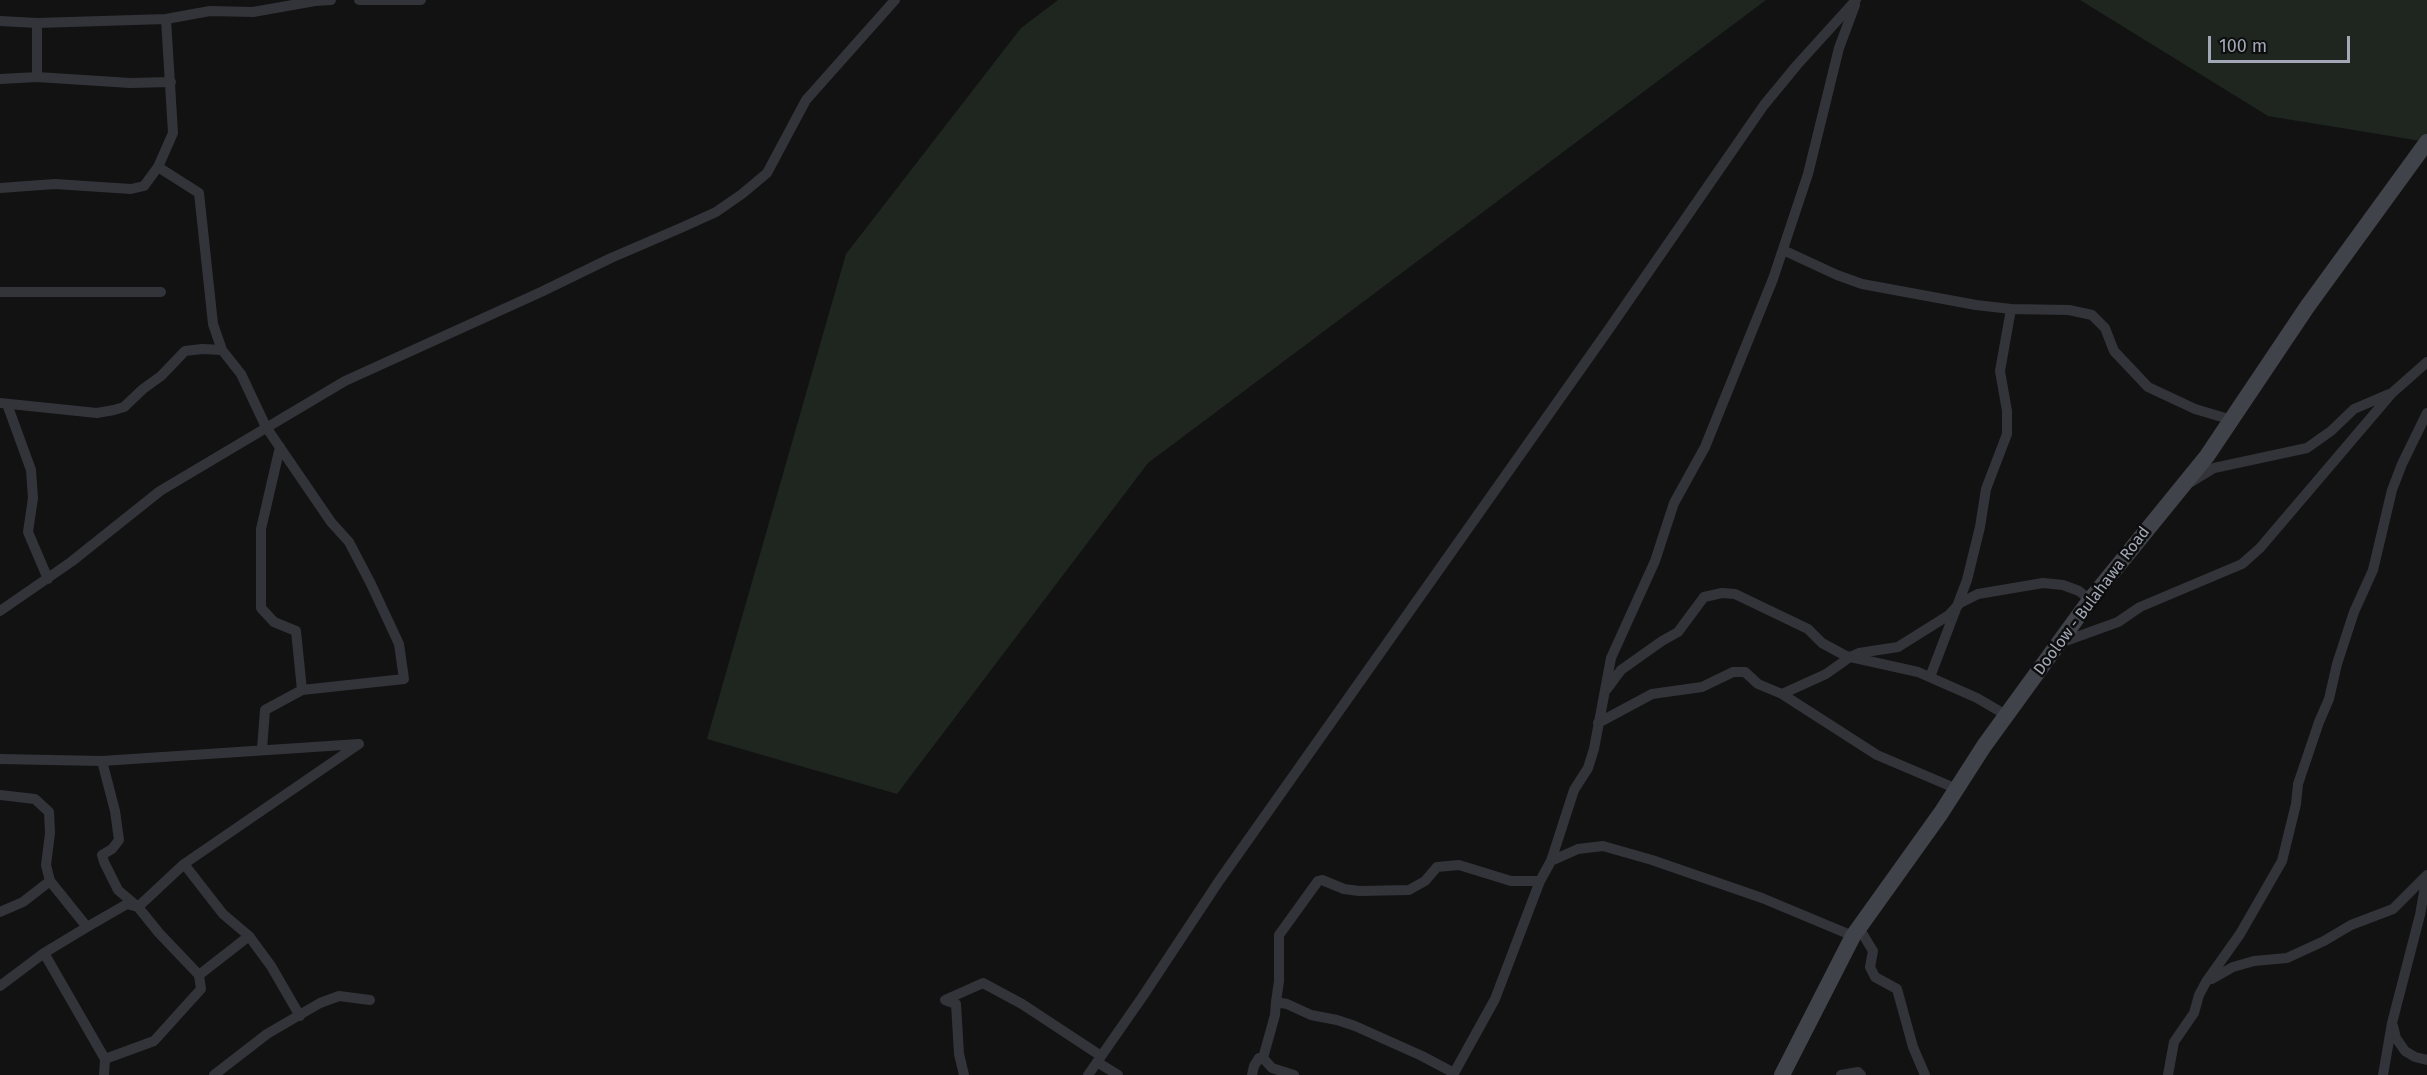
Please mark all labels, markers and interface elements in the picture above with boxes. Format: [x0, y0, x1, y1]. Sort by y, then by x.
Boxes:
scale bar [2211, 24, 2354, 62]
text: 100 m [2219, 35, 2267, 57]
street label: Doolow - Bulahawa Road [2030, 523, 2154, 679]

